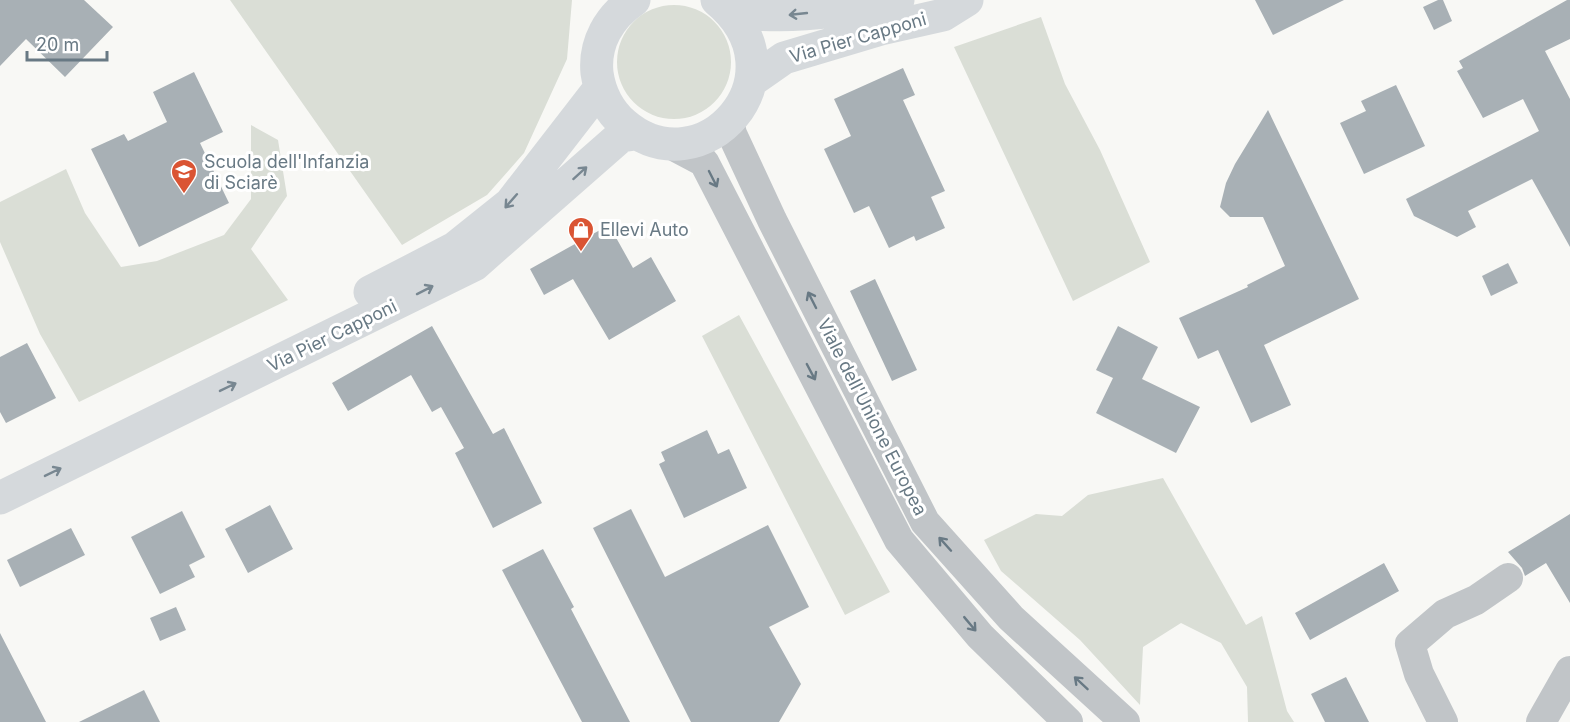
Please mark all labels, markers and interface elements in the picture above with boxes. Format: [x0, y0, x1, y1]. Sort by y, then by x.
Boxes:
street label: Via Pier Capponi [787, 8, 929, 67]
one-way arrow [789, 8, 809, 19]
scale bar [27, 24, 106, 62]
text: 20 m [36, 34, 79, 55]
place label: Scuola dell'Infanzia di Sciarè [204, 151, 369, 193]
school or university icon: Scuola dell'Infanzia di Sciarè [169, 157, 199, 195]
one-way arrow [572, 166, 587, 180]
one-way arrow [708, 170, 720, 188]
one-way arrow [504, 193, 518, 208]
shop icon: Ellevi Auto [566, 215, 596, 253]
place label: Ellevi Auto [600, 219, 689, 240]
one-way arrow [416, 284, 433, 296]
one-way arrow [806, 291, 817, 309]
street label: Via Pier Capponi [264, 295, 400, 376]
street label: Viale dell'Unione Europea [814, 315, 931, 519]
one-way arrow [806, 362, 818, 380]
one-way arrow [219, 380, 237, 392]
one-way arrow [43, 466, 61, 478]
one-way arrow [938, 537, 952, 552]
one-way arrow [963, 616, 977, 631]
one-way arrow [1074, 676, 1089, 690]

